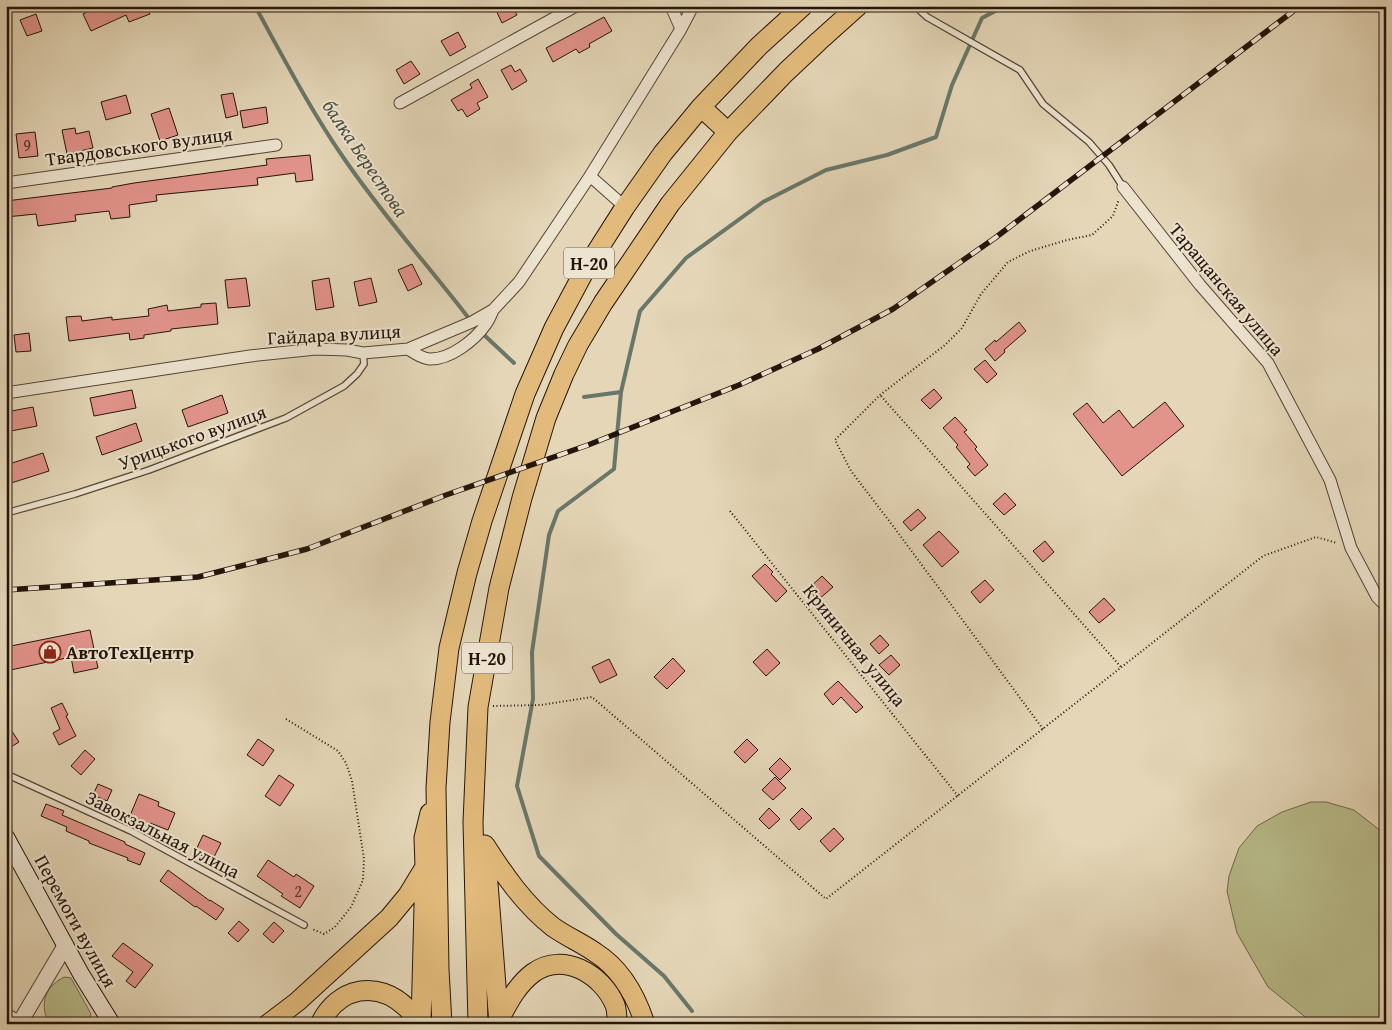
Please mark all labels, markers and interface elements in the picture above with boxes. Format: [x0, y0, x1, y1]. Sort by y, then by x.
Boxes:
water label: балка Берестова [316, 93, 417, 223]
street label: Твардовського вулиця [44, 119, 235, 173]
house number: 9 [23, 133, 31, 157]
street label: Таращанская улица [1163, 216, 1291, 362]
road number: Н-20 [564, 248, 614, 278]
street label: Гайдара вулиця [267, 317, 402, 351]
street label: Урицького вулиця [114, 397, 270, 477]
street label: Криничная улица [797, 578, 913, 712]
place label: АвтоТехЦентр [66, 638, 194, 666]
shop icon: АвтоТехЦентр [38, 640, 62, 664]
road number: Н-20 [462, 642, 512, 674]
street label: Завокзальная улица [81, 783, 245, 885]
street label: Перемоги вулиця [28, 849, 124, 993]
house number: 2 [294, 879, 302, 903]

